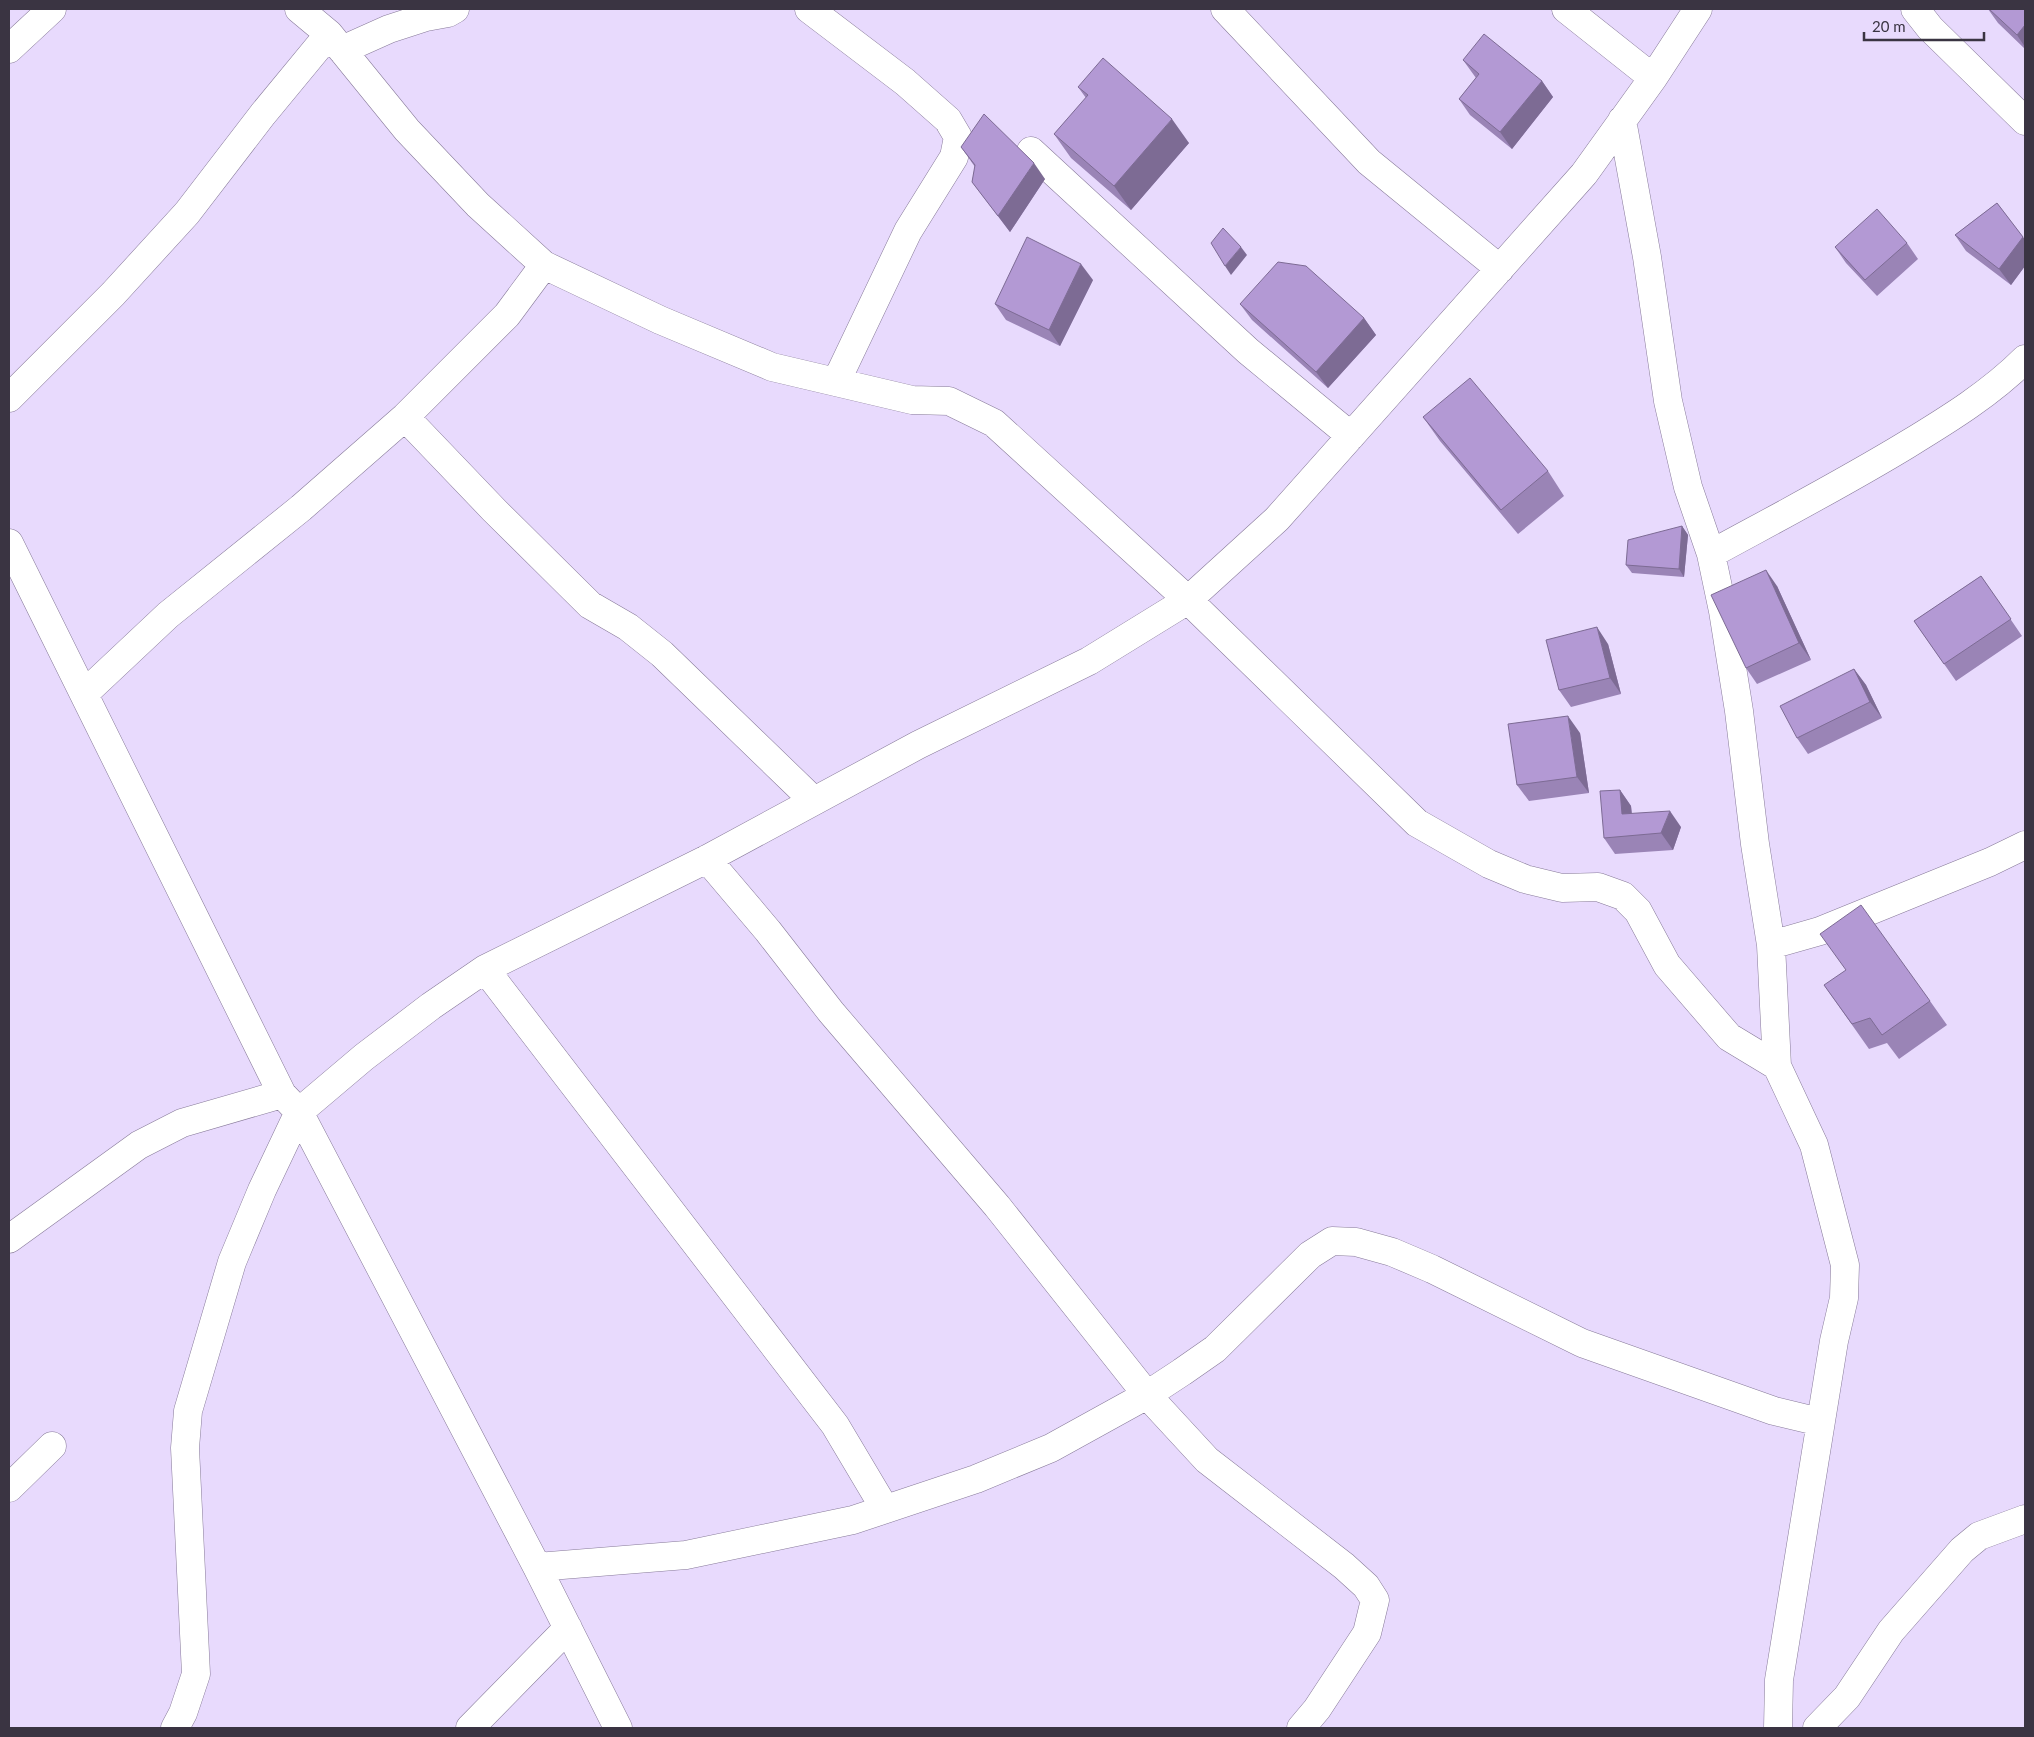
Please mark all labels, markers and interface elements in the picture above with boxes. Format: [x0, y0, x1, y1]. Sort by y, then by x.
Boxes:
scale bar [1864, 10, 1984, 42]
text: 20 m [1872, 17, 1906, 35]

